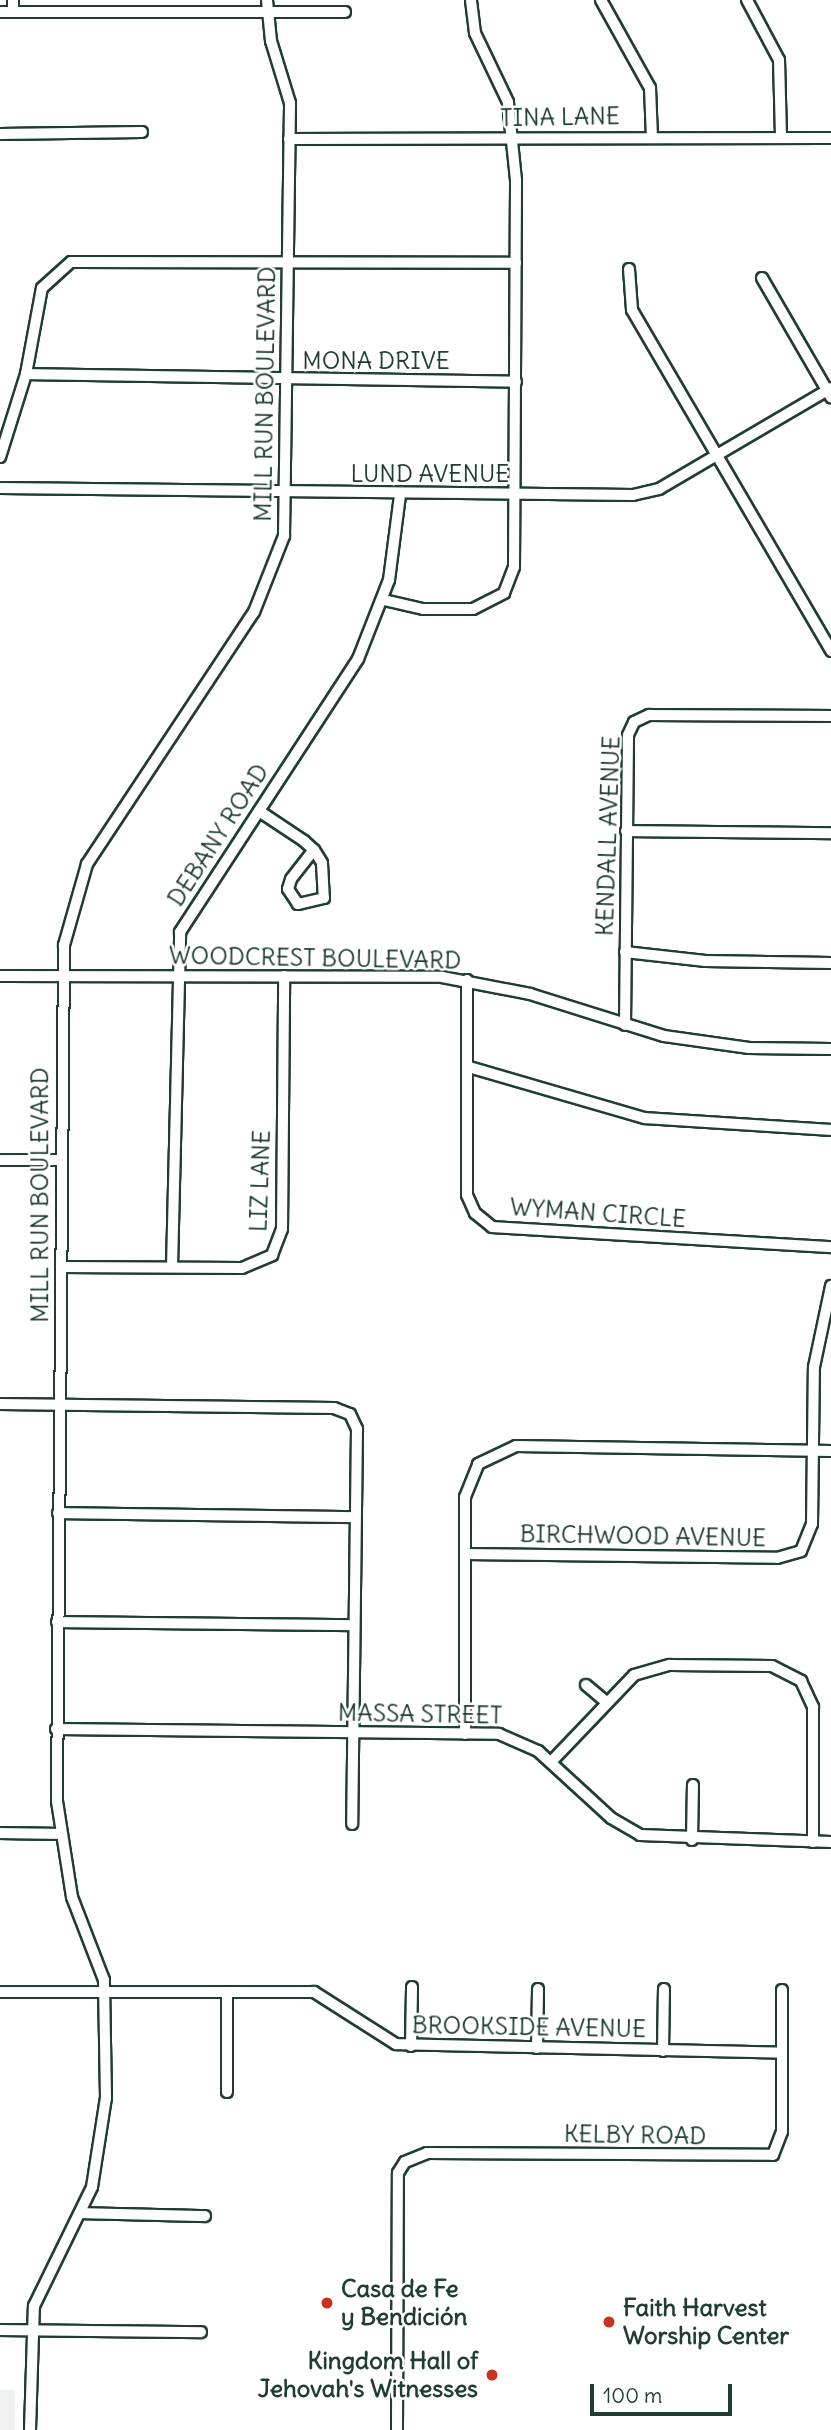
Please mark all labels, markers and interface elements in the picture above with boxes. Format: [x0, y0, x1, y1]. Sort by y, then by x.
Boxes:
street label: TINA LANE [500, 102, 620, 132]
street label: MILL RUN BOULEVARD [248, 266, 282, 522]
street label: MONA DRIVE [302, 347, 450, 375]
street label: LUND AVENUE [351, 460, 509, 488]
street label: KENDALL AVENUE [590, 735, 626, 937]
street label: DEBANY ROAD [161, 758, 275, 912]
street label: WOODCREST BOULEVARD [169, 941, 461, 975]
street label: MILL RUN BOULEVARD [26, 1067, 54, 1323]
street label: LIZ LANE [244, 1130, 276, 1232]
street label: WYMAN CIRCLE [509, 1192, 687, 1234]
street label: BIRCHWOOD AVENUE [520, 1519, 766, 1553]
street label: MASSA STREET [338, 1698, 502, 1730]
street label: BROOKSIDE AVENUE [412, 2011, 646, 2043]
street label: KELBY ROAD [564, 2119, 706, 2151]
place label: Casa de Fe y Bendición [341, 2275, 467, 2331]
place label: Faith Harvest Worship Center [623, 2294, 789, 2350]
marker: Casa de Fe y Bendición [319, 2295, 335, 2311]
marker: Faith Harvest Worship Center [601, 2314, 617, 2330]
place label: Kingdom Hall of Jehovah's Witnesses [258, 2347, 478, 2403]
marker: Kingdom Hall of Jehovah's Witnesses [484, 2367, 500, 2383]
scale bar [593, 2370, 735, 2414]
text: 100 m [603, 2382, 662, 2409]

